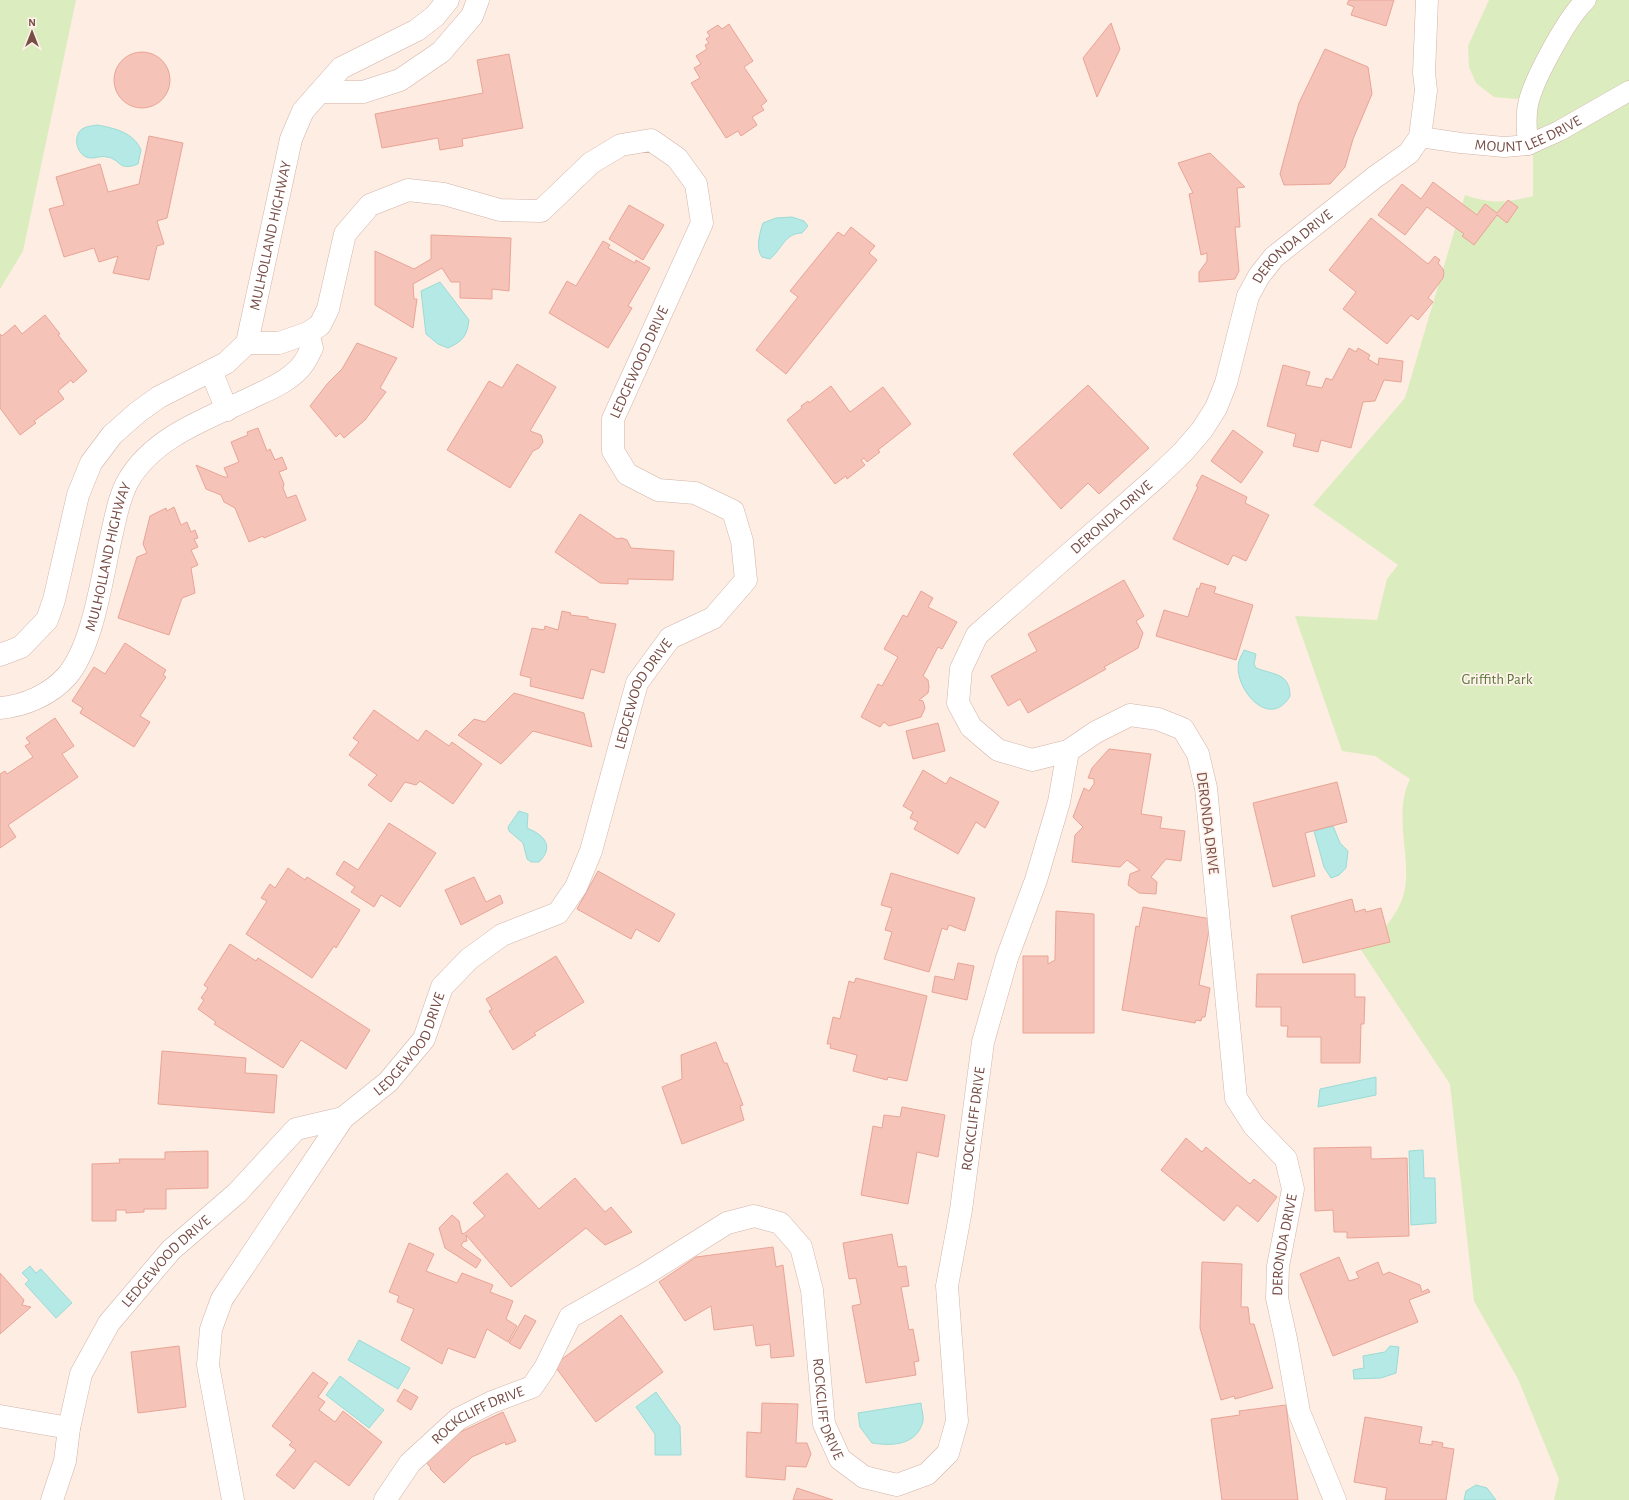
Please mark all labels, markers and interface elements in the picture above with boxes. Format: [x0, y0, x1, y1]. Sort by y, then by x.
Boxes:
north arrow [12, 12, 52, 52]
text: N [28, 17, 36, 28]
street label: MOUNT LEE DRIVE [1474, 113, 1584, 155]
street label: MULHOLLAND HIGHWAY [247, 159, 294, 312]
street label: DERONDA DRIVE [1249, 207, 1335, 286]
street label: LEDGEWOOD DRIVE [607, 304, 671, 421]
street label: DERONDA DRIVE [1068, 478, 1155, 557]
street label: MULHOLLAND HIGHWAY [83, 480, 134, 633]
street label: LEDGEWOOD DRIVE [612, 636, 675, 751]
park label: Griffith Park [1462, 672, 1533, 687]
street label: DERONDA DRIVE [1194, 771, 1221, 875]
street label: LEDGEWOOD DRIVE [371, 991, 448, 1099]
street label: ROCKCLIFF DRIVE [959, 1066, 988, 1172]
street label: DERONDA DRIVE [1270, 1193, 1300, 1296]
street label: LEDGEWOOD DRIVE [119, 1213, 213, 1310]
street label: ROCKCLIFF DRIVE [810, 1357, 846, 1462]
street label: ROCKCLIFF DRIVE [429, 1384, 526, 1447]

